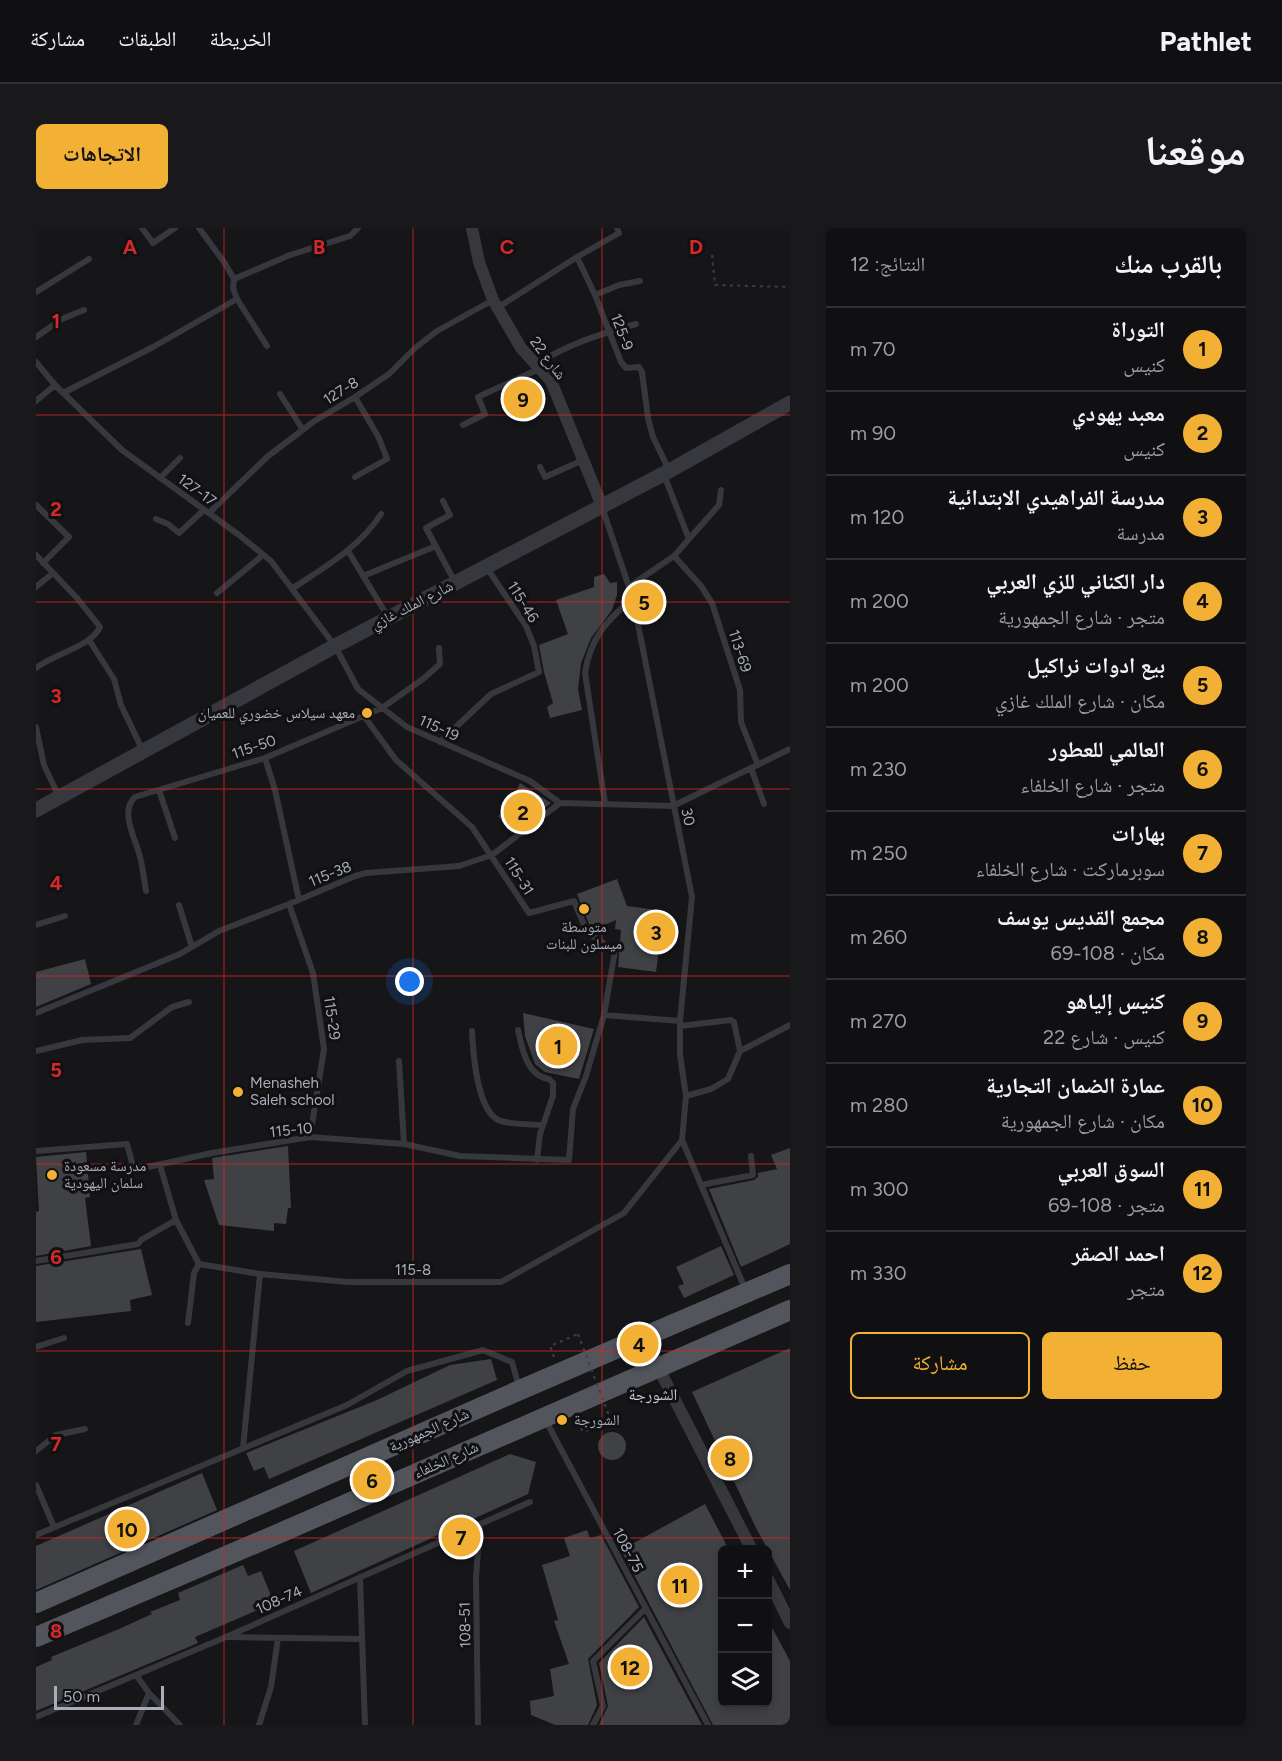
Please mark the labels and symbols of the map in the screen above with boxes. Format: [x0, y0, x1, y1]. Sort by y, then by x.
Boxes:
text: A [123, 235, 138, 259]
text: B [313, 235, 325, 259]
text: C [500, 235, 514, 259]
text: D [689, 235, 703, 259]
text: 1 [52, 309, 60, 333]
street label: 125-9 [607, 311, 637, 353]
street label: شارع 22 [525, 333, 570, 384]
street label: 127-8 [320, 373, 362, 409]
pin: 9 [504, 376, 542, 422]
street label: 127-17 [174, 470, 220, 510]
text: 2 [50, 497, 62, 521]
street label: شارع الملك غازي [368, 576, 458, 636]
street label: 115-46 [503, 578, 543, 626]
pin: 5 [624, 580, 664, 625]
street label: 113-69 [725, 627, 755, 675]
text: 3 [50, 684, 62, 708]
place label: معهد سيلاس خضوري للعميان [198, 704, 355, 725]
marker: معهد سيلاس خضوري للعميان [360, 706, 374, 720]
street label: 115-19 [416, 711, 462, 745]
street label: 115-50 [230, 731, 278, 763]
pin: 2 [504, 790, 542, 834]
street label: 30 [677, 806, 699, 828]
street label: 115-31 [500, 854, 538, 898]
street label: 115-38 [306, 857, 354, 891]
text: 4 [50, 871, 63, 895]
marker: متوسطة ميسلون للبنات [577, 902, 591, 916]
pin: 3 [636, 910, 676, 954]
place label: متوسطة ميسلون للبنات [546, 918, 622, 954]
your location [395, 967, 424, 996]
street label: 115-29 [320, 995, 344, 1041]
pin: 1 [538, 1024, 578, 1068]
text: 5 [50, 1058, 62, 1082]
place label: Menasheh Saleh school [250, 1074, 335, 1109]
marker: Menasheh Saleh school [231, 1085, 245, 1099]
street label: 115-10 [269, 1119, 313, 1141]
place label: مدرسة مسعودة سلمان اليهودية [64, 1157, 147, 1193]
marker: مدرسة مسعودة سلمان اليهودية [45, 1168, 59, 1182]
text: 6 [50, 1245, 62, 1269]
street label: 115-8 [395, 1261, 431, 1279]
pin: 4 [620, 1322, 658, 1366]
district label: الشورجة [629, 1385, 677, 1404]
street label: شارع الجمهورية [386, 1404, 472, 1457]
place label: الشورجة [574, 1411, 620, 1429]
marker: الشورجة [555, 1413, 569, 1427]
text: 7 [50, 1432, 62, 1456]
pin: 8 [710, 1436, 750, 1480]
street label: شارع الخلفاء [411, 1438, 482, 1483]
pin: 6 [352, 1458, 392, 1502]
pin: 10 [108, 1506, 146, 1552]
pin: 7 [442, 1514, 480, 1560]
street label: 108-75 [609, 1525, 647, 1575]
pin: 11 [660, 1562, 700, 1608]
street label: 108-74 [253, 1582, 305, 1618]
street label: 108-51 [456, 1602, 474, 1648]
text: 8 [50, 1619, 62, 1643]
pin: 12 [610, 1644, 650, 1690]
scale bar [54, 1683, 164, 1710]

